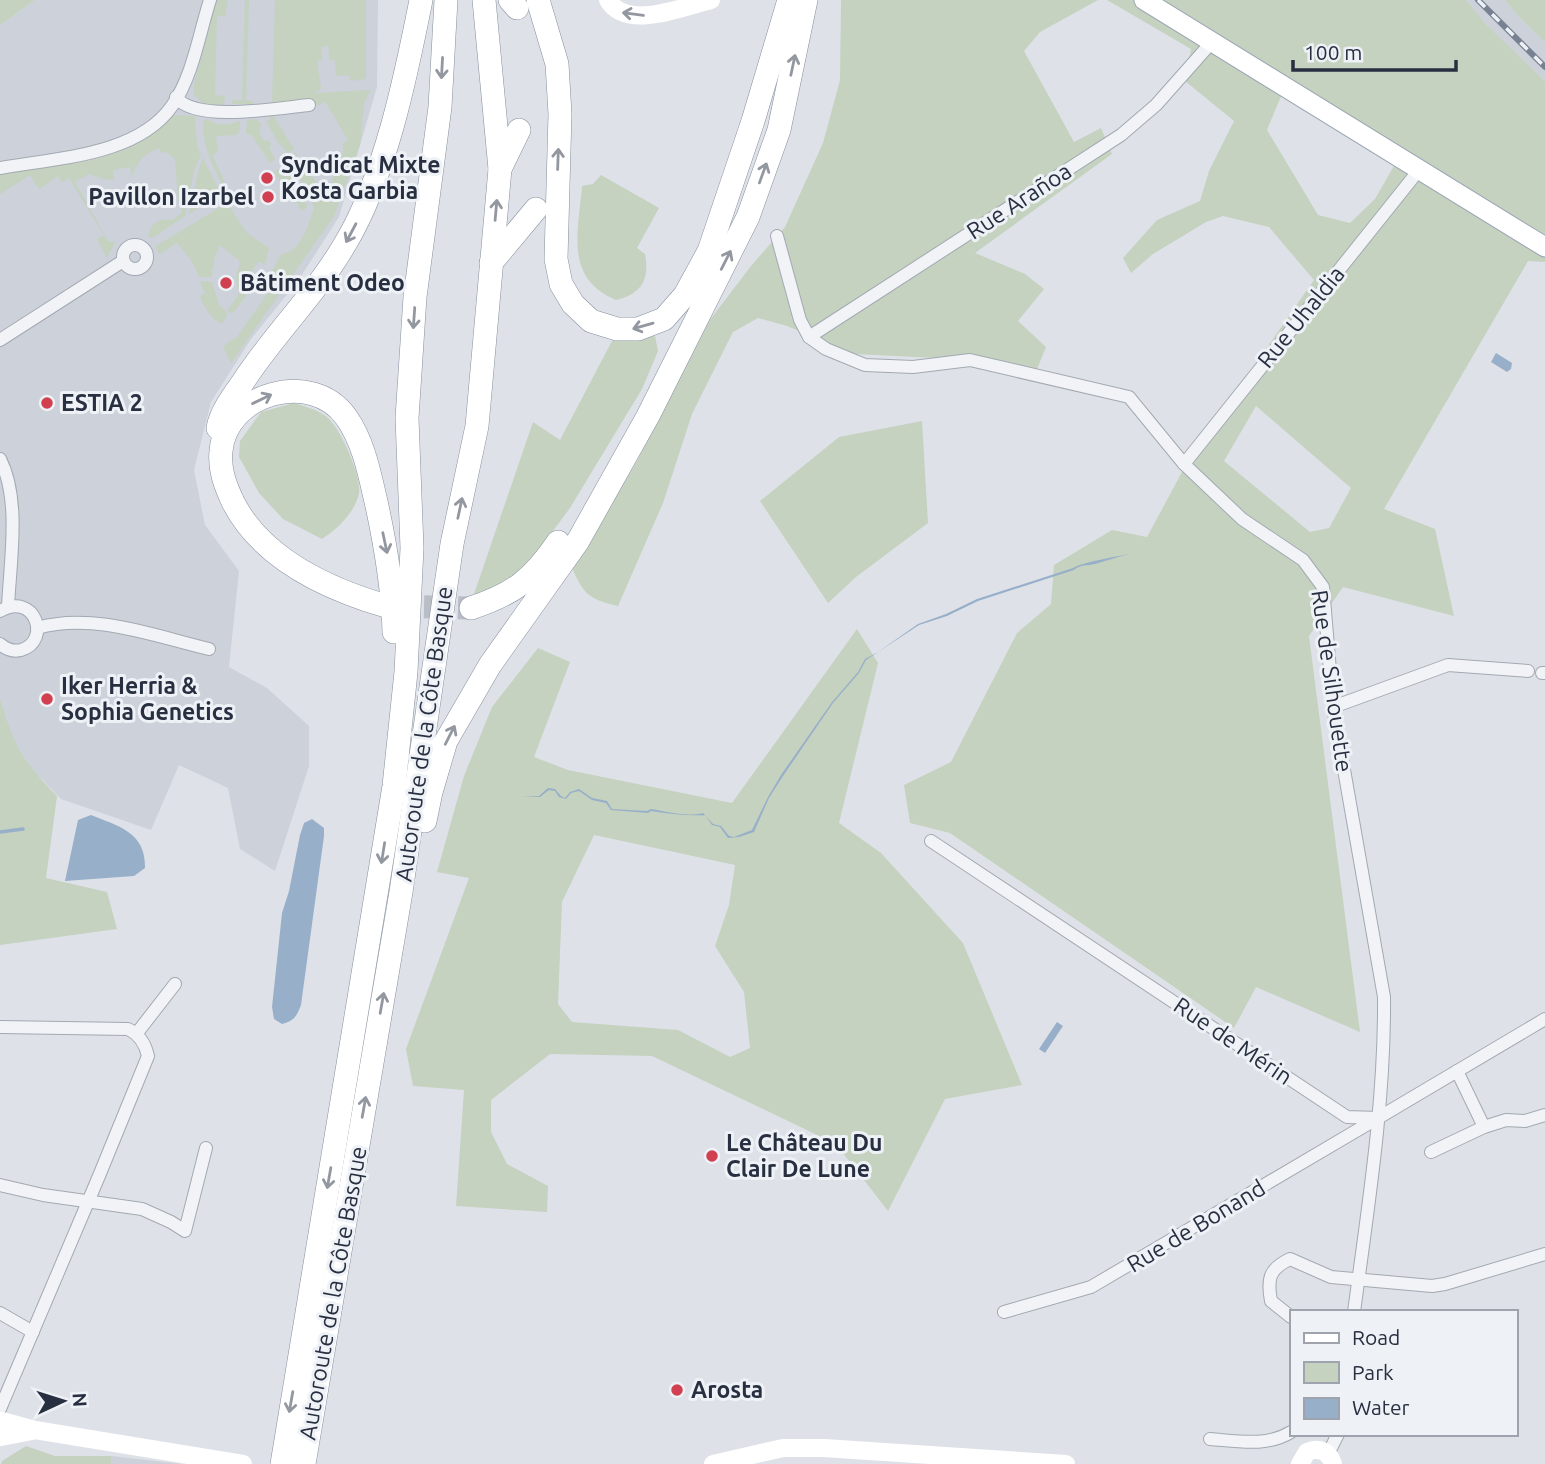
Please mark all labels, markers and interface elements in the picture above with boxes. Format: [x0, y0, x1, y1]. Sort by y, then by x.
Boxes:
one-way arrow [622, 7, 645, 20]
scale bar [1293, 28, 1456, 72]
text: 100 m [1304, 40, 1362, 64]
one-way arrow [787, 54, 801, 77]
one-way arrow [435, 56, 448, 79]
one-way arrow [551, 147, 564, 170]
place label: Syndicat Mixte Kosta Garbia [281, 152, 440, 203]
street label: Rue Arañoa [962, 158, 1076, 244]
one-way arrow [758, 163, 771, 185]
marker: Syndicat Mixte Kosta Garbia [259, 170, 275, 186]
place label: Pavillon Izarbel [88, 184, 254, 209]
marker: Pavillon Izarbel [260, 189, 276, 205]
one-way arrow [490, 199, 503, 221]
one-way arrow [344, 222, 357, 243]
one-way arrow [719, 250, 733, 271]
street label: Rue Uhaldia [1252, 261, 1349, 372]
place label: Bâtiment Odeo [240, 270, 405, 295]
marker: Bâtiment Odeo [218, 275, 234, 291]
one-way arrow [407, 307, 420, 329]
one-way arrow [632, 320, 654, 333]
place label: ESTIA 2 [61, 390, 143, 415]
one-way arrow [251, 392, 272, 405]
marker: ESTIA 2 [39, 395, 55, 411]
one-way arrow [453, 497, 467, 520]
one-way arrow [378, 531, 392, 554]
street label: Autoroute de la Côte Basque [390, 585, 457, 883]
street label: Rue de Silhouette [1307, 588, 1358, 774]
place label: Iker Herria & Sophia Genetics [61, 673, 234, 724]
marker: Iker Herria & Sophia Genetics [39, 691, 55, 707]
one-way arrow [444, 725, 458, 746]
one-way arrow [376, 841, 389, 864]
one-way arrow [376, 992, 389, 1015]
street label: Rue de Mérin [1170, 992, 1297, 1089]
one-way arrow [358, 1096, 371, 1119]
place label: Le Château Du Clair De Lune [726, 1130, 882, 1181]
street label: Autoroute de la Côte Basque [294, 1144, 371, 1442]
marker: Le Château Du Clair De Lune [704, 1148, 720, 1164]
one-way arrow [322, 1166, 335, 1189]
street label: Rue de Bonand [1122, 1175, 1269, 1277]
legend [1290, 1310, 1517, 1436]
text: Road [1352, 1325, 1400, 1349]
text: Park [1352, 1360, 1394, 1384]
north arrow [28, 1366, 98, 1436]
place label: Arosta [691, 1377, 763, 1402]
marker: Arosta [669, 1382, 685, 1398]
one-way arrow [284, 1390, 298, 1413]
text: N [68, 1392, 91, 1408]
text: Water [1352, 1395, 1410, 1419]

